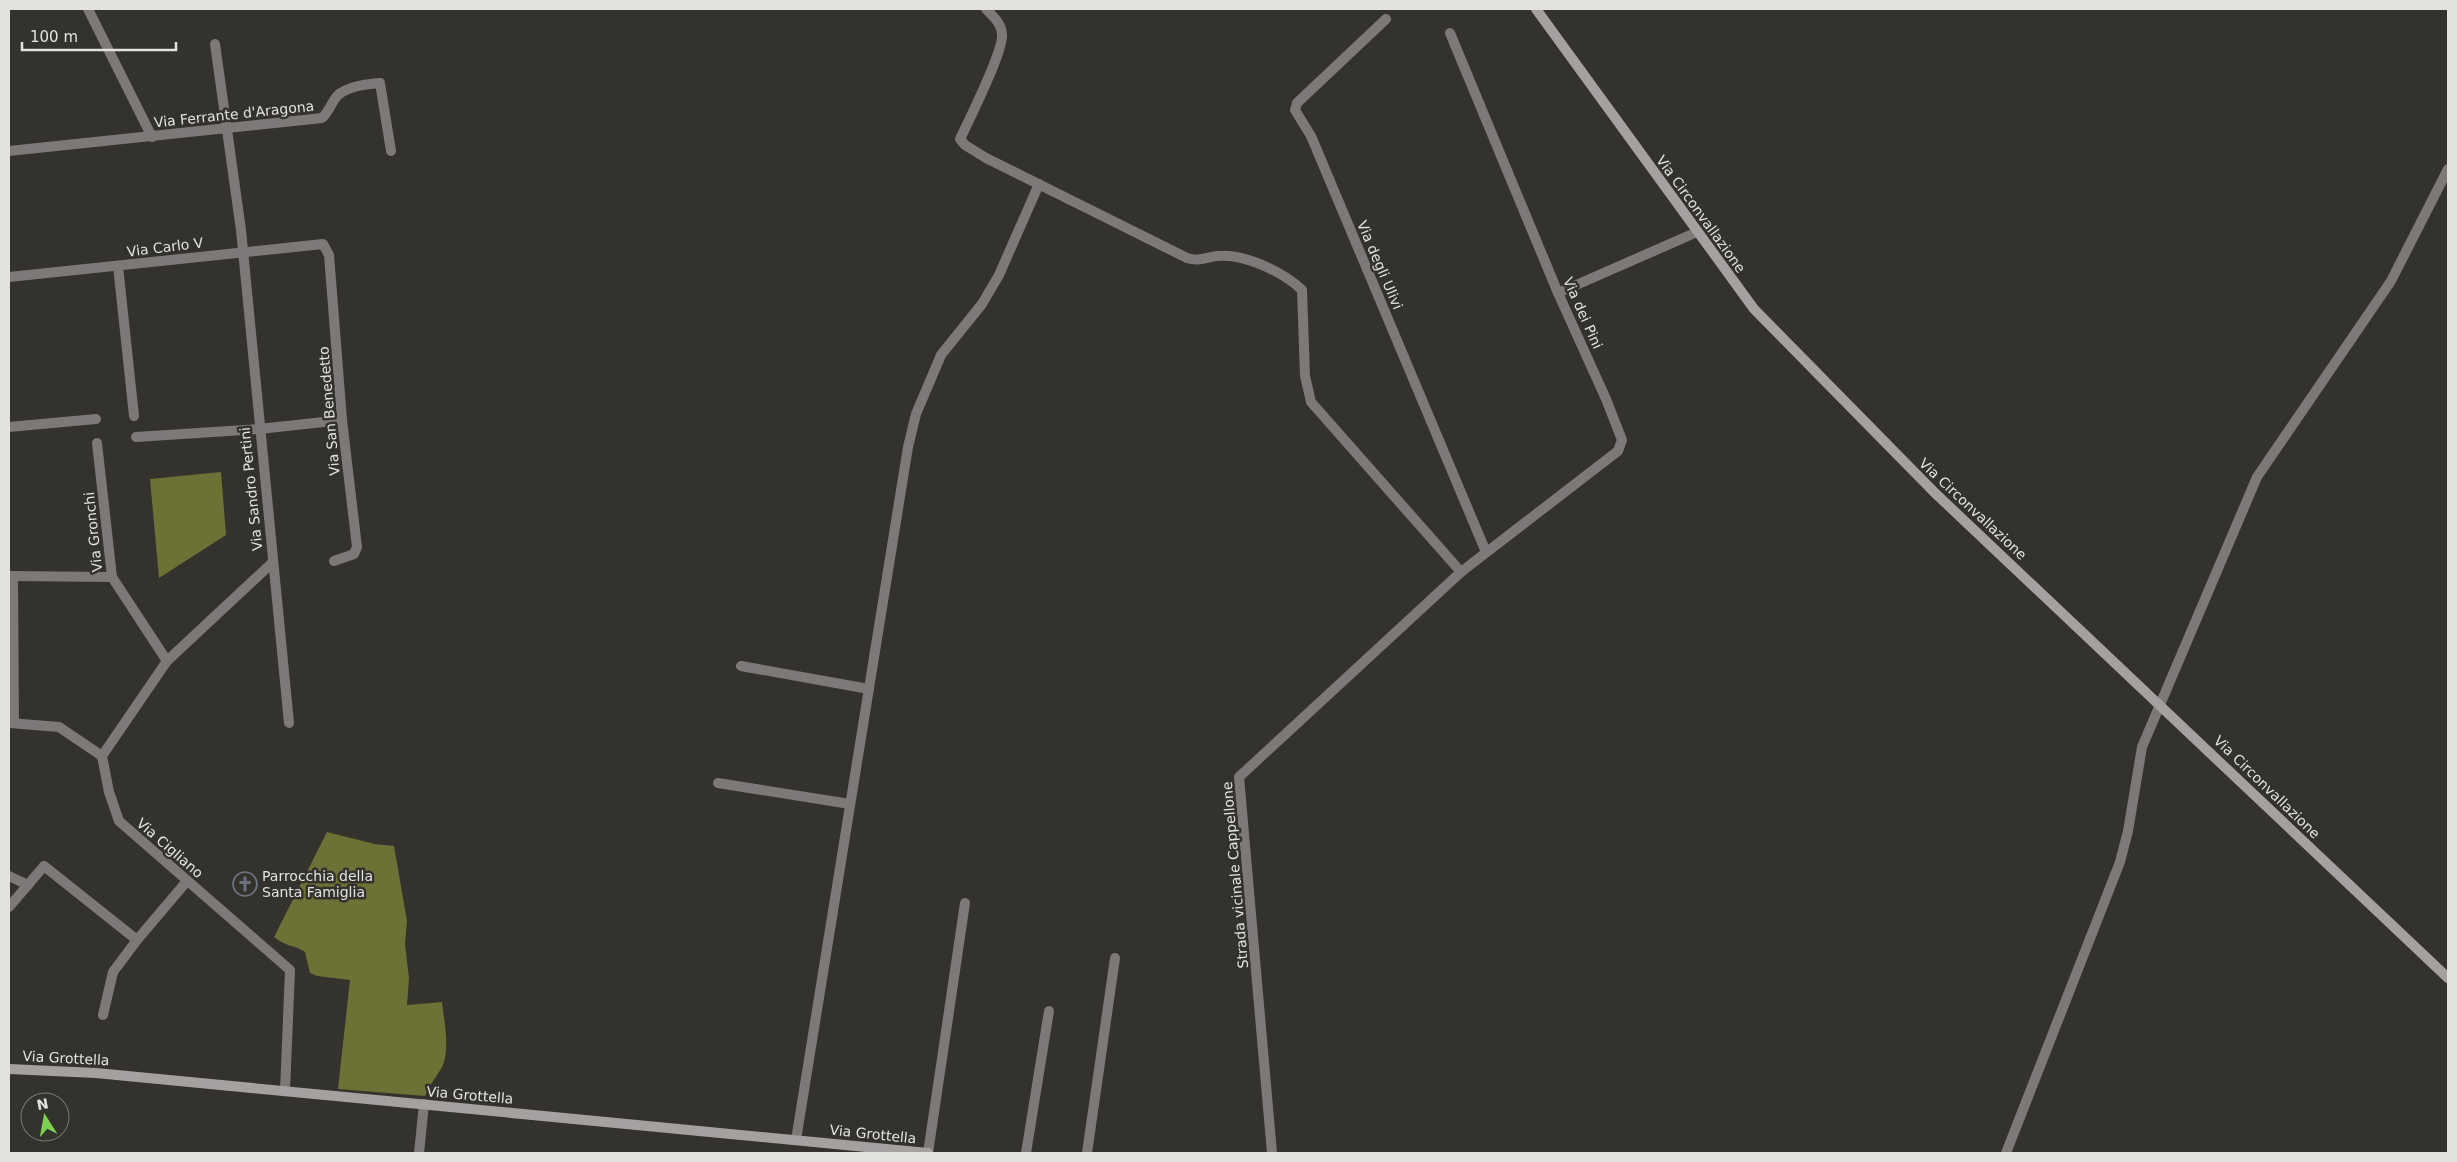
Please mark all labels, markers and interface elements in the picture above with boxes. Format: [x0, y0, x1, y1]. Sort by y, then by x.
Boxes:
scale bar [22, 20, 176, 52]
text: 100 m [30, 28, 78, 46]
street label: Via Ferrante d'Aragona [153, 98, 315, 130]
street label: Via Circonvallazione [1653, 152, 1749, 276]
street label: Via degli Ulivi [1354, 218, 1406, 312]
street label: Via Carlo V [126, 234, 204, 260]
street label: Via dei Pini [1560, 275, 1606, 351]
street label: Via San Benedetto [315, 346, 343, 476]
street label: Via Sandro Pertini [237, 426, 265, 552]
street label: Via Circonvallazione [1916, 455, 2030, 563]
street label: Via Gronchi [81, 491, 105, 573]
street label: Via Circonvallazione [2211, 732, 2323, 842]
street label: Strada vicinale Cappellone [1219, 781, 1251, 969]
street label: Via Cigliano [134, 815, 206, 881]
place label: Parrocchia della Santa Famiglia [262, 868, 373, 900]
church icon: Parrocchia della Santa Famiglia [232, 871, 258, 897]
street label: Via Grottella [22, 1048, 110, 1068]
street label: Via Grottella [426, 1083, 514, 1107]
north arrow [20, 1092, 70, 1142]
text: N [35, 1095, 50, 1113]
street label: Via Grottella [829, 1121, 917, 1147]

